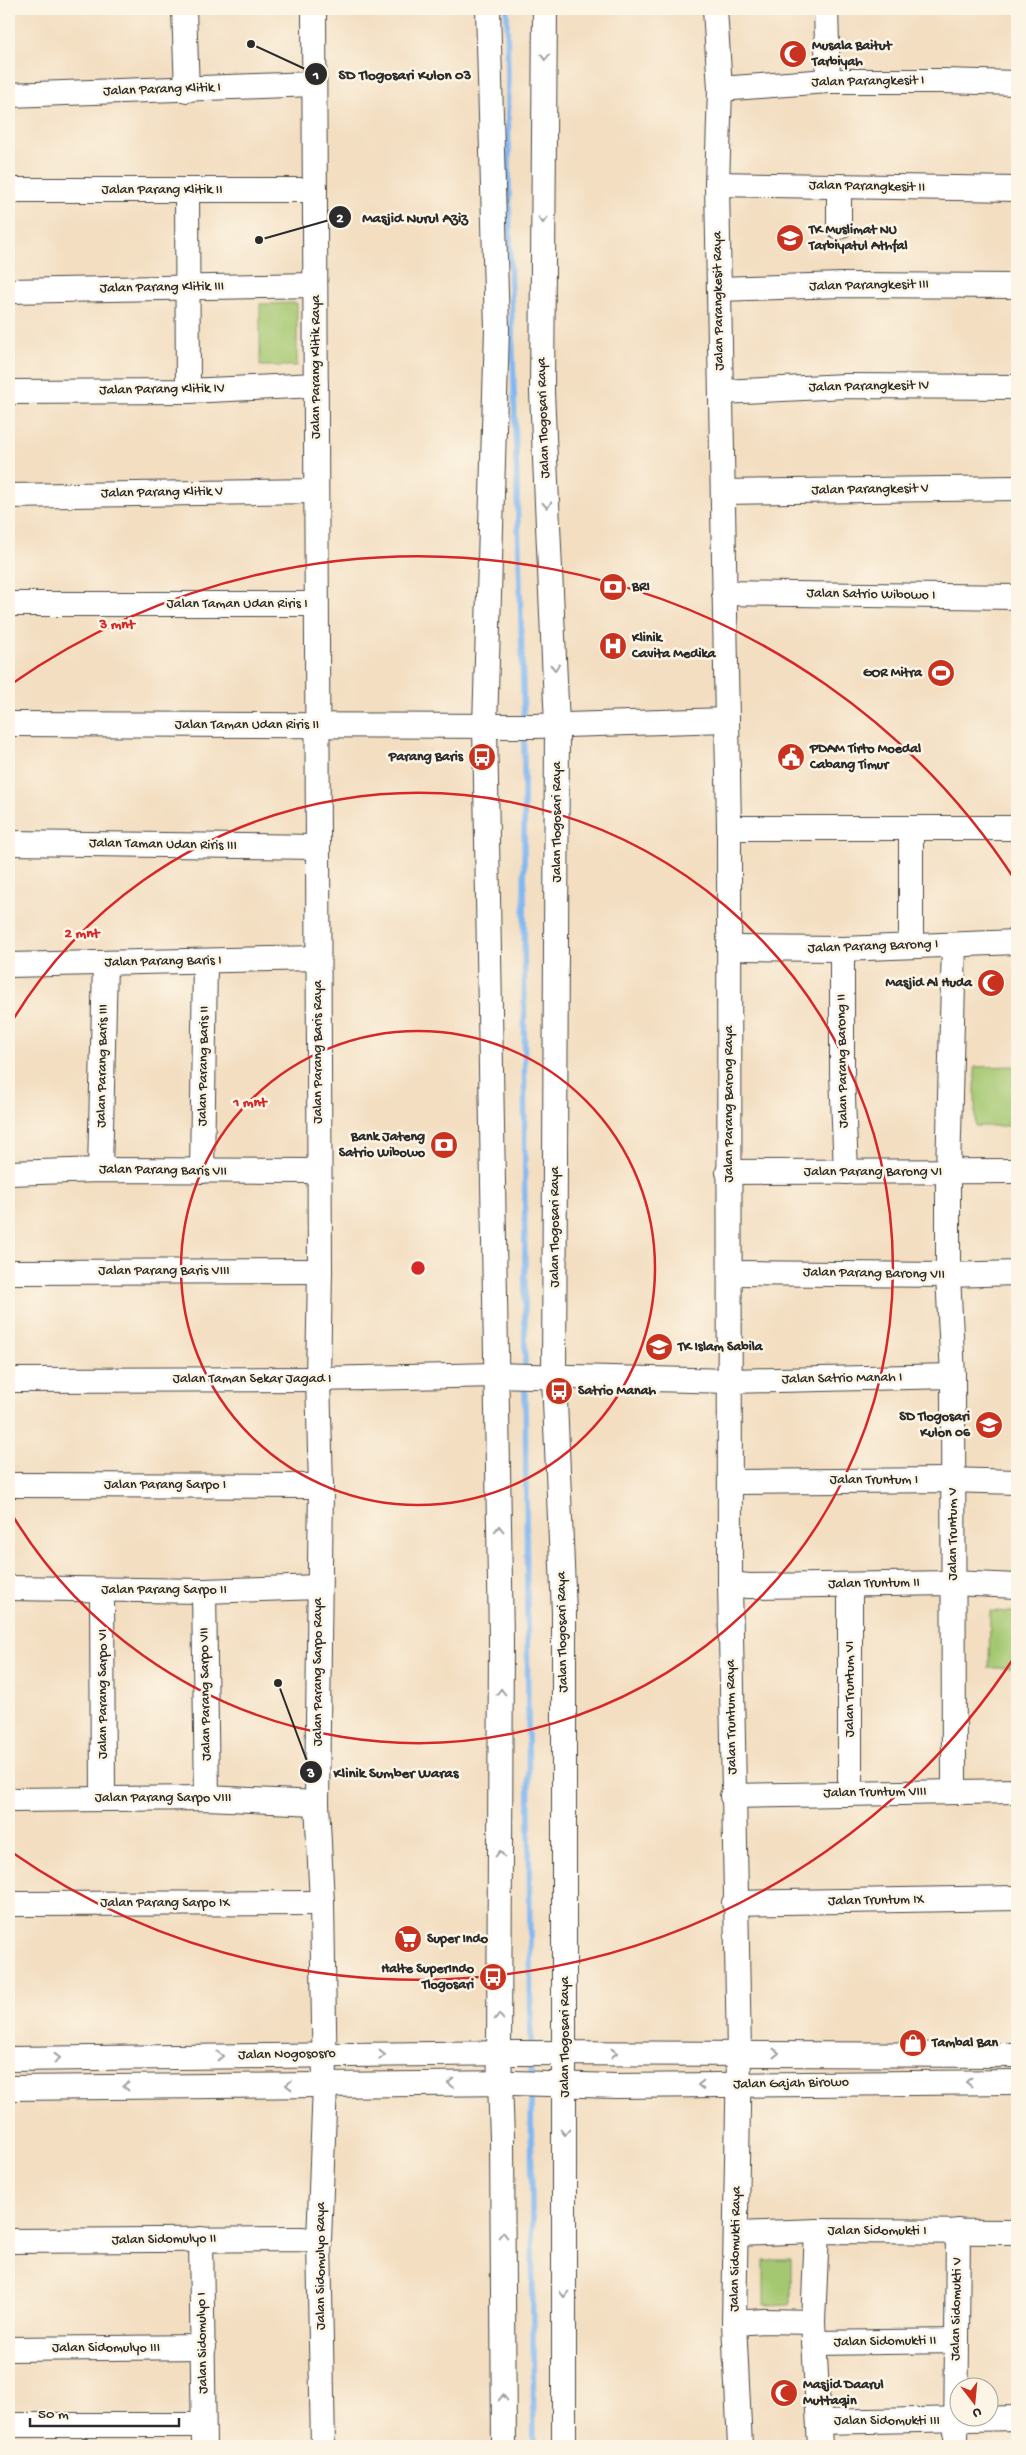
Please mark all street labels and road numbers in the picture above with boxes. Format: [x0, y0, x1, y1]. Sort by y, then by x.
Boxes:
street label: Jalan Parangkesit I [811, 73, 925, 91]
street label: Jalan Parang Klitik I [103, 79, 221, 101]
street label: Jalan Parangkesit II [809, 177, 925, 197]
street label: Jalan Parang Klitik II [101, 182, 223, 199]
street label: Jalan Parangkesit Raya [709, 230, 729, 371]
street label: Jalan Parangkesit III [809, 276, 929, 296]
street label: Jalan Parang Klitik III [100, 278, 224, 298]
street label: Jalan Parang Klitik Raya [308, 294, 325, 439]
street label: Jalan Tlogosari Raya [533, 356, 555, 479]
street label: Jalan Parangkesit IV [809, 377, 930, 397]
street label: Jalan Parang Klitik IV [99, 380, 225, 400]
street label: Jalan Parangkesit V [811, 480, 929, 500]
street label: Jalan Parang Klitik V [101, 483, 223, 503]
street label: Jalan Satrio Wibowo I [806, 585, 936, 605]
street label: Jalan Taman Udan Riris I [166, 596, 308, 613]
street label: Jalan Taman Udan Riris II [175, 717, 319, 734]
street label: Jalan Tlogosari Raya [549, 760, 566, 882]
street label: Jalan Taman Udan Riris III [89, 835, 237, 855]
street label: Jalan Parang Barong I [807, 936, 939, 958]
street label: Jalan Parang Baris I [104, 952, 222, 972]
street label: Jalan Parang Baris Raya [310, 979, 327, 1124]
street label: Jalan Parang Barong II [833, 994, 853, 1128]
street label: Jalan Parang Baris III [93, 1004, 113, 1128]
street label: Jalan Parang Baris II [194, 1006, 214, 1126]
street label: Jalan Parang Barong Raya [721, 1024, 738, 1183]
street label: Jalan Parang Baris VII [99, 1161, 227, 1181]
street label: Jalan Parang Barong VI [804, 1164, 942, 1181]
street label: Jalan Tlogosari Raya [547, 1165, 564, 1287]
street label: Jalan Parang Baris VIII [98, 1263, 230, 1280]
street label: Jalan Parang Barong VII [803, 1264, 945, 1284]
street label: Jalan Satrio Manah I [782, 1369, 902, 1389]
street label: Jalan Taman Sekar Jagad I [173, 1371, 331, 1388]
street label: Jalan Truntum I [830, 1472, 918, 1489]
street label: Jalan Parang Sarpo I [104, 1477, 226, 1494]
street label: Jalan Truntum V [945, 1487, 962, 1580]
street label: Jalan Tlogosari Raya [553, 1570, 573, 1693]
street label: Jalan Truntum II [828, 1575, 920, 1593]
street label: Jalan Parang Sarpo II [101, 1582, 227, 1599]
street label: Jalan Parang Sarpo Raya [310, 1596, 327, 1746]
street label: Jalan Parang Sarpo VII [196, 1627, 216, 1761]
street label: Jalan Parang Sarpo VI [95, 1629, 112, 1759]
street label: Jalan Truntum VI [842, 1641, 859, 1737]
street label: Jalan Truntum Raya [722, 1658, 742, 1775]
street label: Jalan Truntum VIII [823, 1784, 927, 1802]
street label: Jalan Parang Sarpo VIII [95, 1790, 231, 1807]
street label: Jalan Truntum IX [828, 1892, 925, 1910]
street label: Jalan Parang Sarpo IX [100, 1895, 230, 1912]
street label: Jalan Tlogosari Raya [557, 1975, 574, 2097]
street label: Jalan Nogososro [238, 2046, 336, 2064]
street label: Jalan Gajah Birowo [733, 2074, 849, 2094]
street label: Jalan Sidomukti Raya [726, 2185, 746, 2312]
street label: Jalan Sidomulyo Raya [313, 2201, 330, 2330]
street label: Jalan Sidomukti I [827, 2223, 927, 2240]
street label: Jalan Sidomulyo II [111, 2231, 217, 2249]
street label: Jalan Sidomukti V [948, 2257, 966, 2361]
street label: Jalan Sidomulyo I [194, 2292, 212, 2394]
street label: Jalan Sidomukti II [834, 2333, 936, 2351]
street label: Jalan Sidomulyo III [52, 2340, 160, 2357]
street label: Jalan Sidomukti III [834, 2413, 940, 2430]

